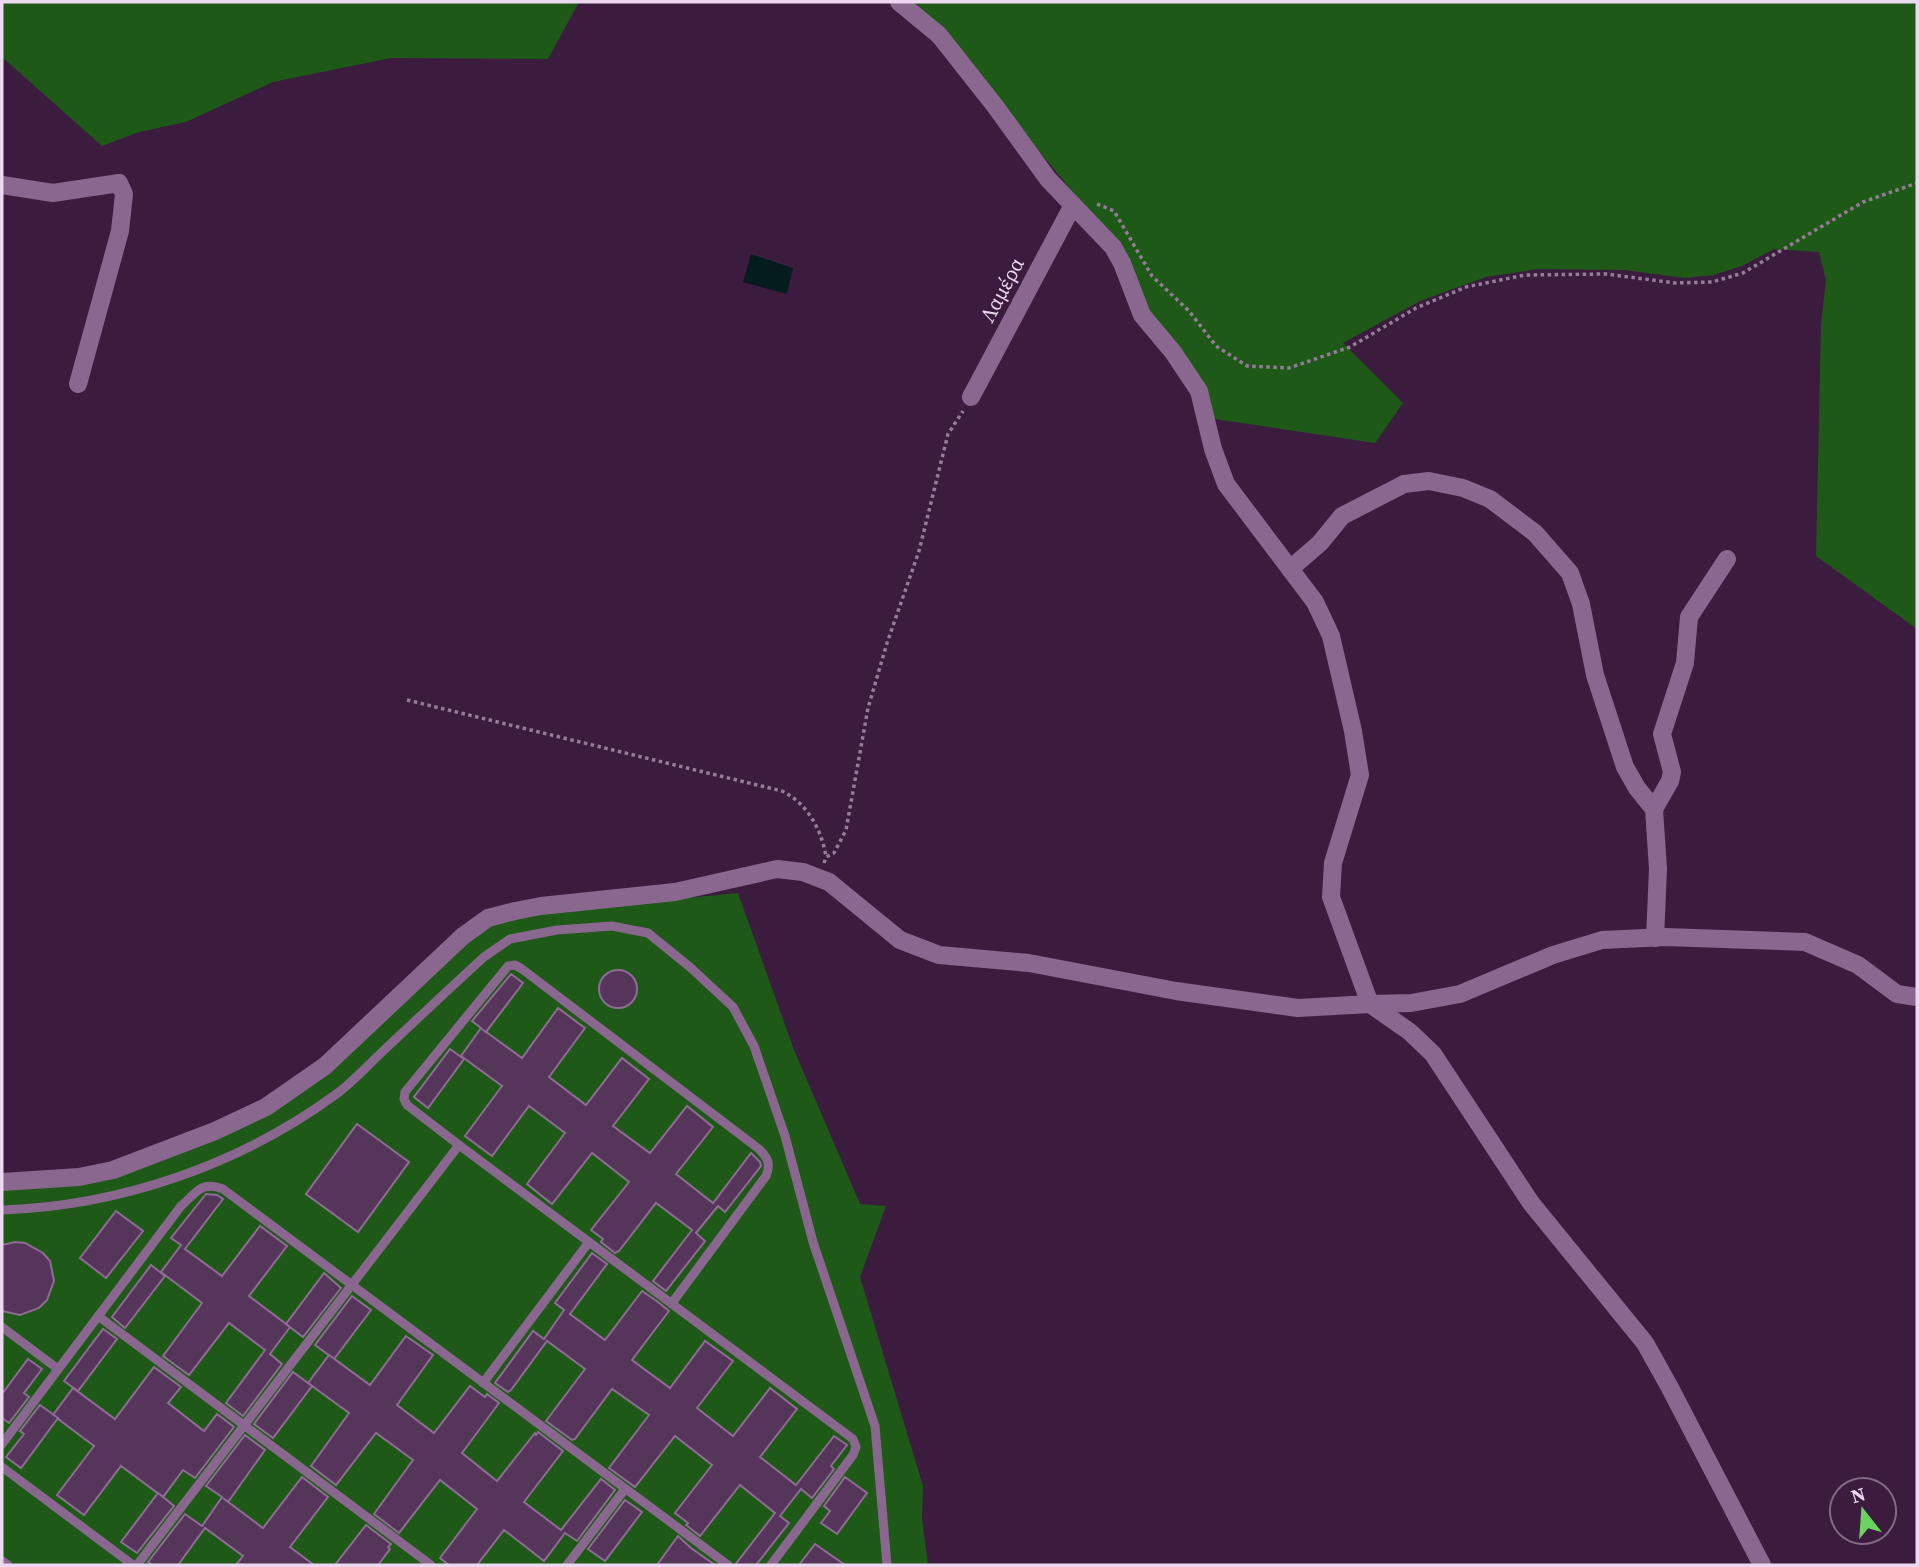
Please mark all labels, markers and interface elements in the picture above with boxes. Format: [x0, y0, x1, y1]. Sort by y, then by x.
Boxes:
street label: Λαμέρα [972, 252, 1031, 327]
north arrow [1828, 1476, 1898, 1546]
text: N [1848, 1480, 1869, 1509]

